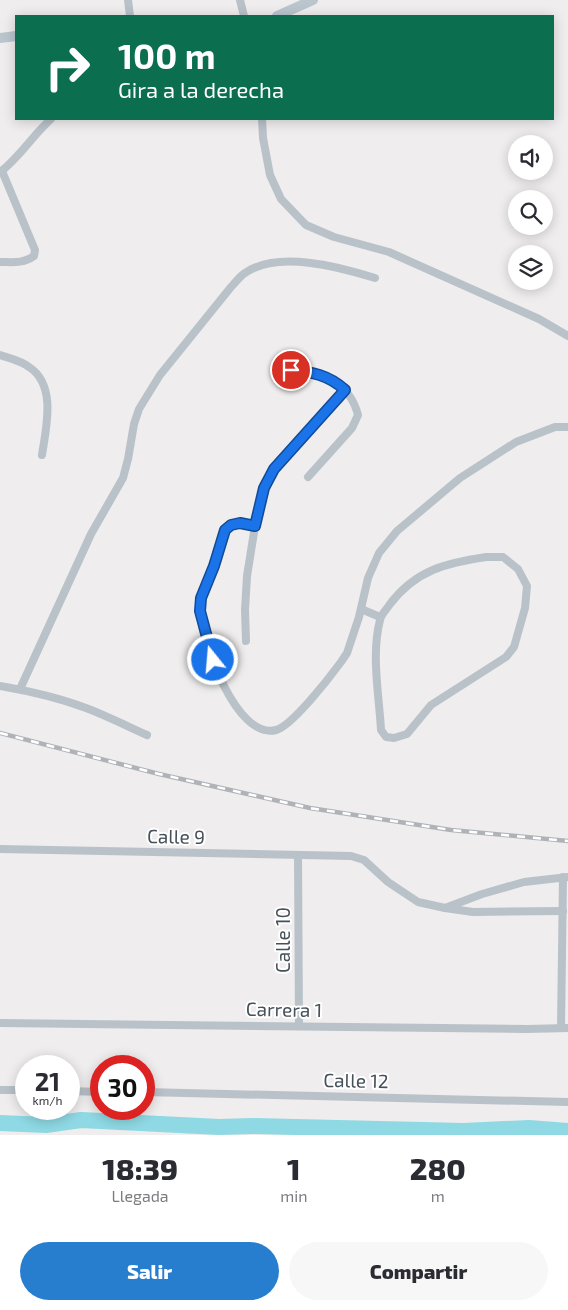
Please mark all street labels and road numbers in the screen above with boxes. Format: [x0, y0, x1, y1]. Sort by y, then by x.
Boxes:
street label: Calle 9 [147, 824, 205, 848]
street label: Calle 10 [271, 907, 294, 973]
street label: Carrera 1 [246, 997, 322, 1021]
street label: Calle 12 [323, 1068, 389, 1092]

